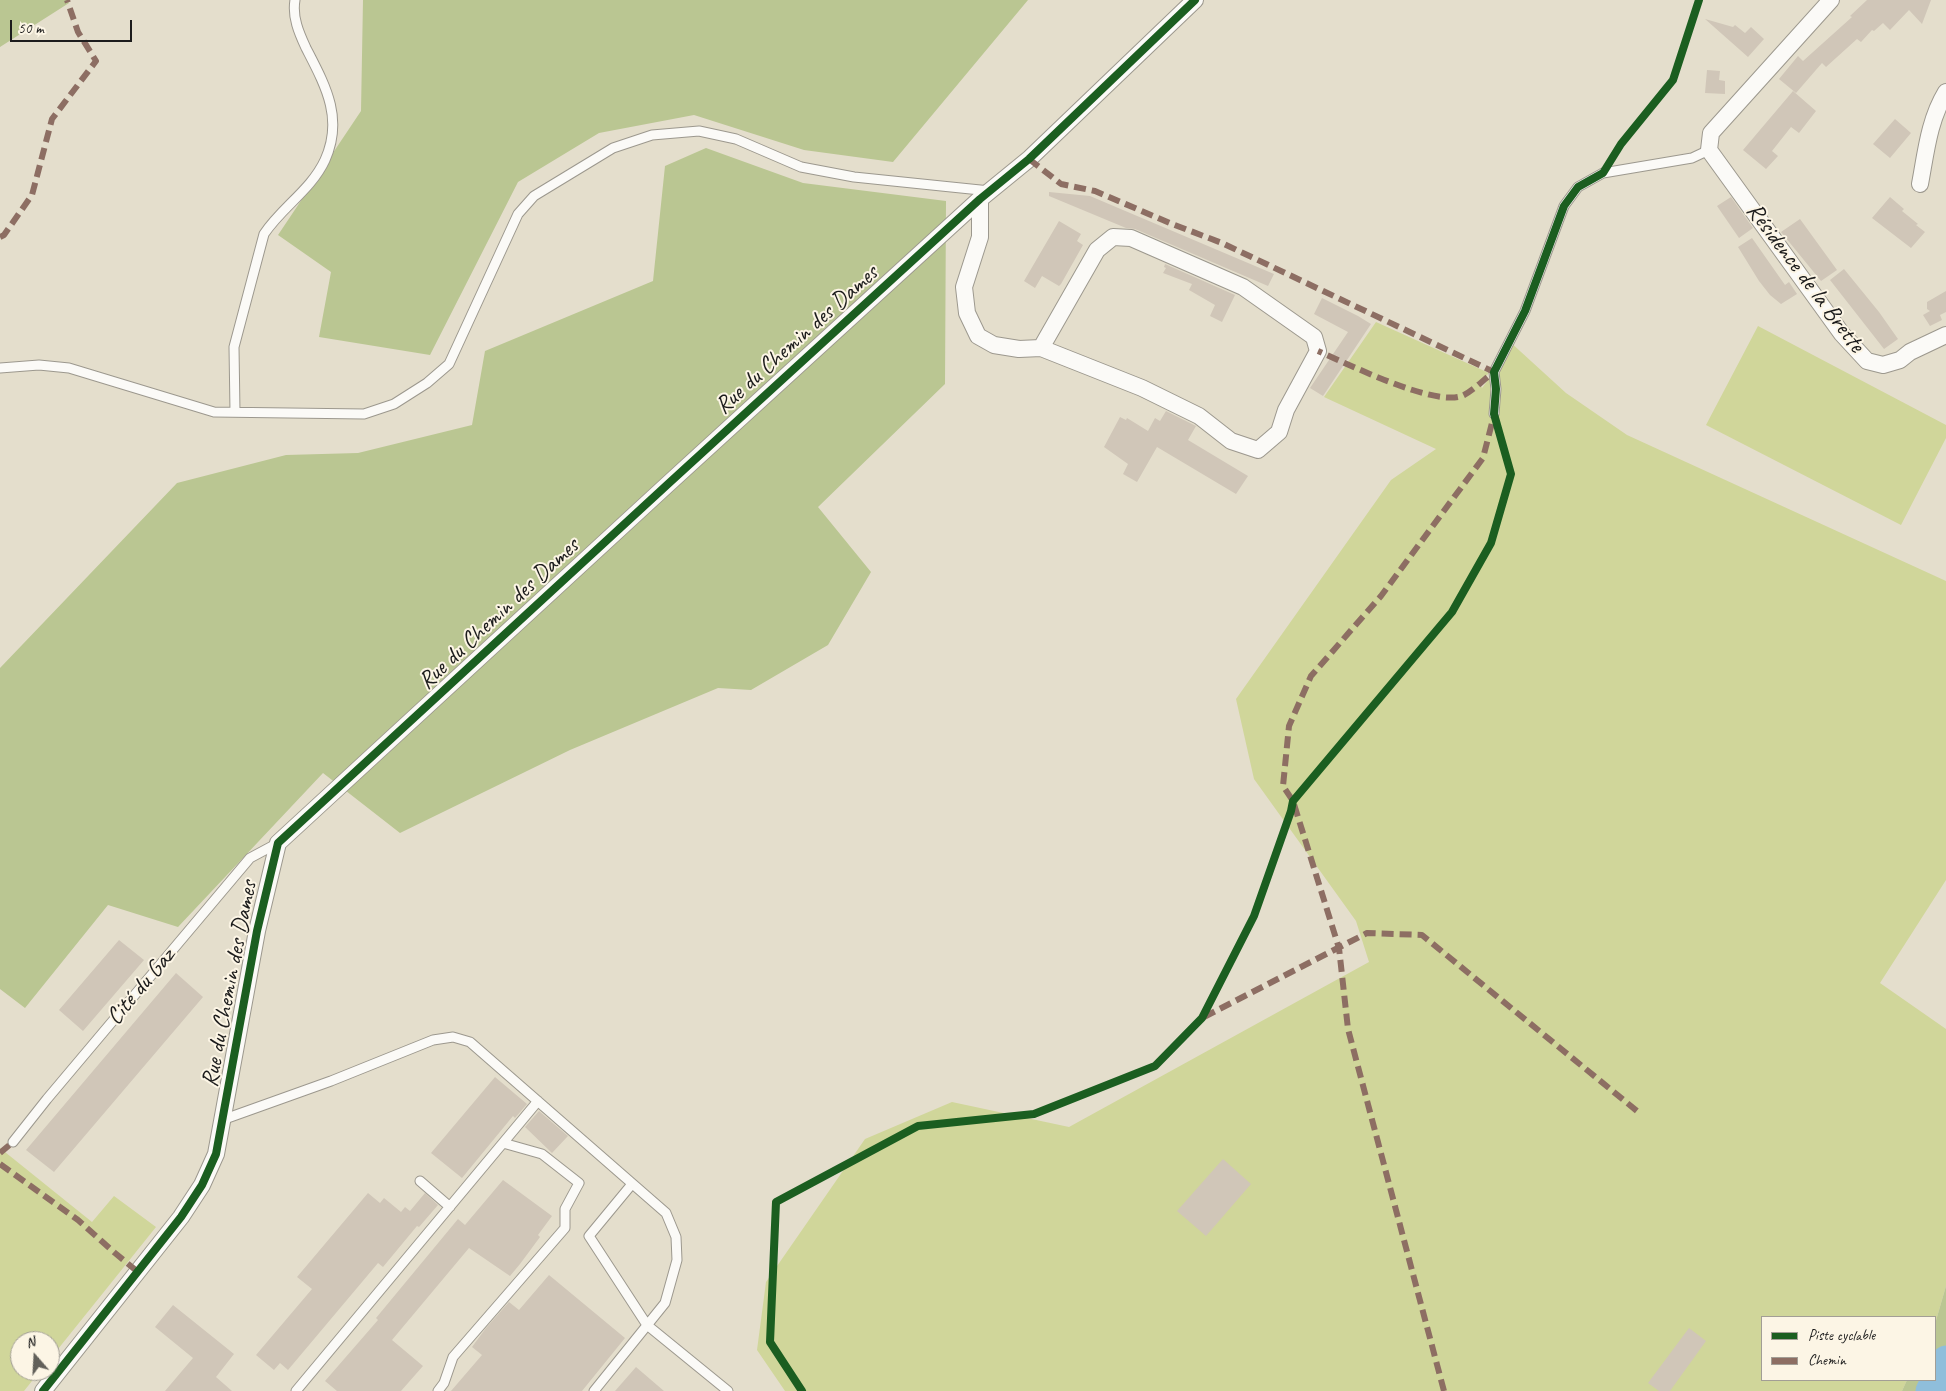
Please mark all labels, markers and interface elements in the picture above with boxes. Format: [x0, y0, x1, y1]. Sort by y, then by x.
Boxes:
scale bar [12, 10, 135, 42]
text: 50 m [18, 19, 44, 38]
street label: Résidence de la Brette [1739, 198, 1871, 358]
street label: Rue du Chemin des Dames [709, 259, 885, 421]
street label: Rue du Chemin des Dames [413, 532, 585, 696]
street label: Rue du Chemin des Dames [196, 878, 264, 1090]
street label: Cité du Gaz [101, 943, 181, 1031]
legend [1761, 1316, 1936, 1381]
text: Piste cyclable [1808, 1326, 1875, 1345]
north arrow [10, 1331, 60, 1381]
text: N [23, 1333, 37, 1352]
text: Chemin [1808, 1351, 1846, 1370]

